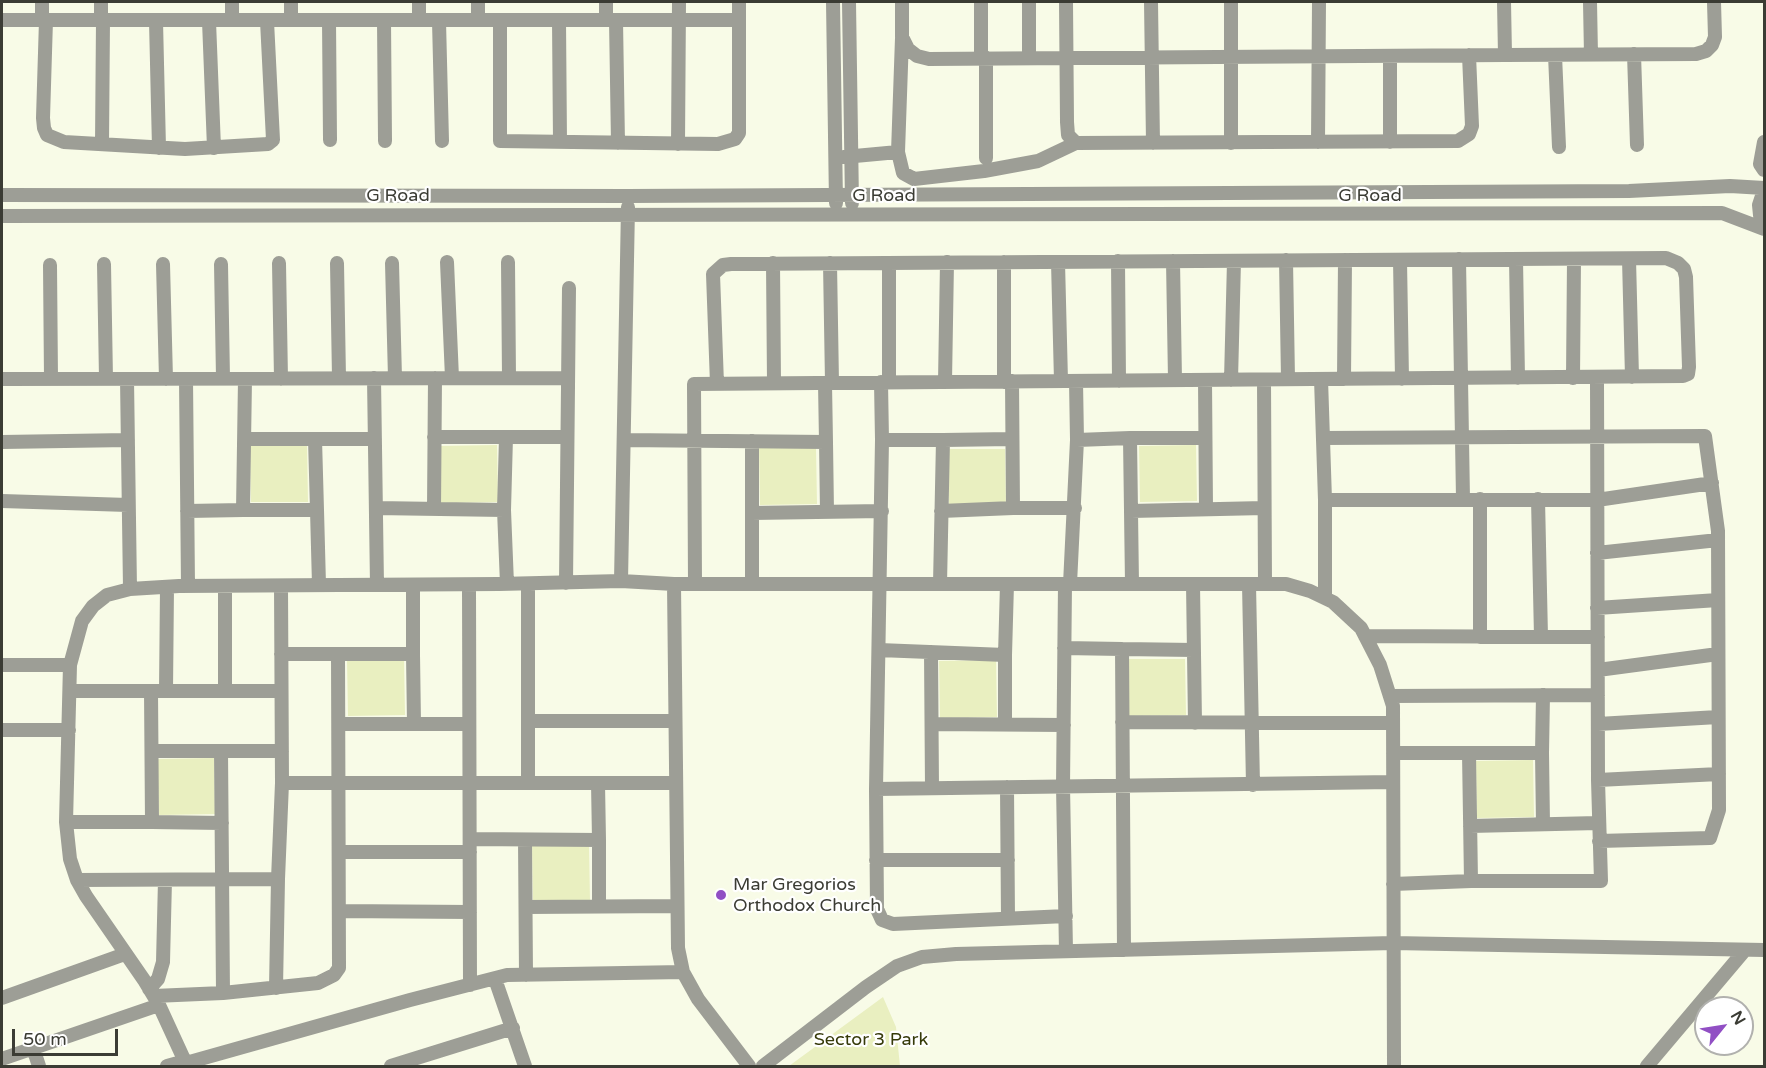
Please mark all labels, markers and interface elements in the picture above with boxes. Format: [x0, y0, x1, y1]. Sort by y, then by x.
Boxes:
street label: G Road [366, 185, 430, 207]
street label: G Road [852, 185, 916, 207]
street label: G Road [1338, 185, 1402, 207]
place label: Mar Gregorios Orthodox Church [733, 874, 881, 916]
marker: Mar Gregorios Orthodox Church [714, 888, 728, 902]
north arrow [1694, 996, 1754, 1056]
text: N [1726, 1007, 1750, 1029]
scale bar [15, 1017, 122, 1055]
text: 50 m [23, 1028, 67, 1050]
park label: Sector 3 Park [814, 1029, 928, 1051]

